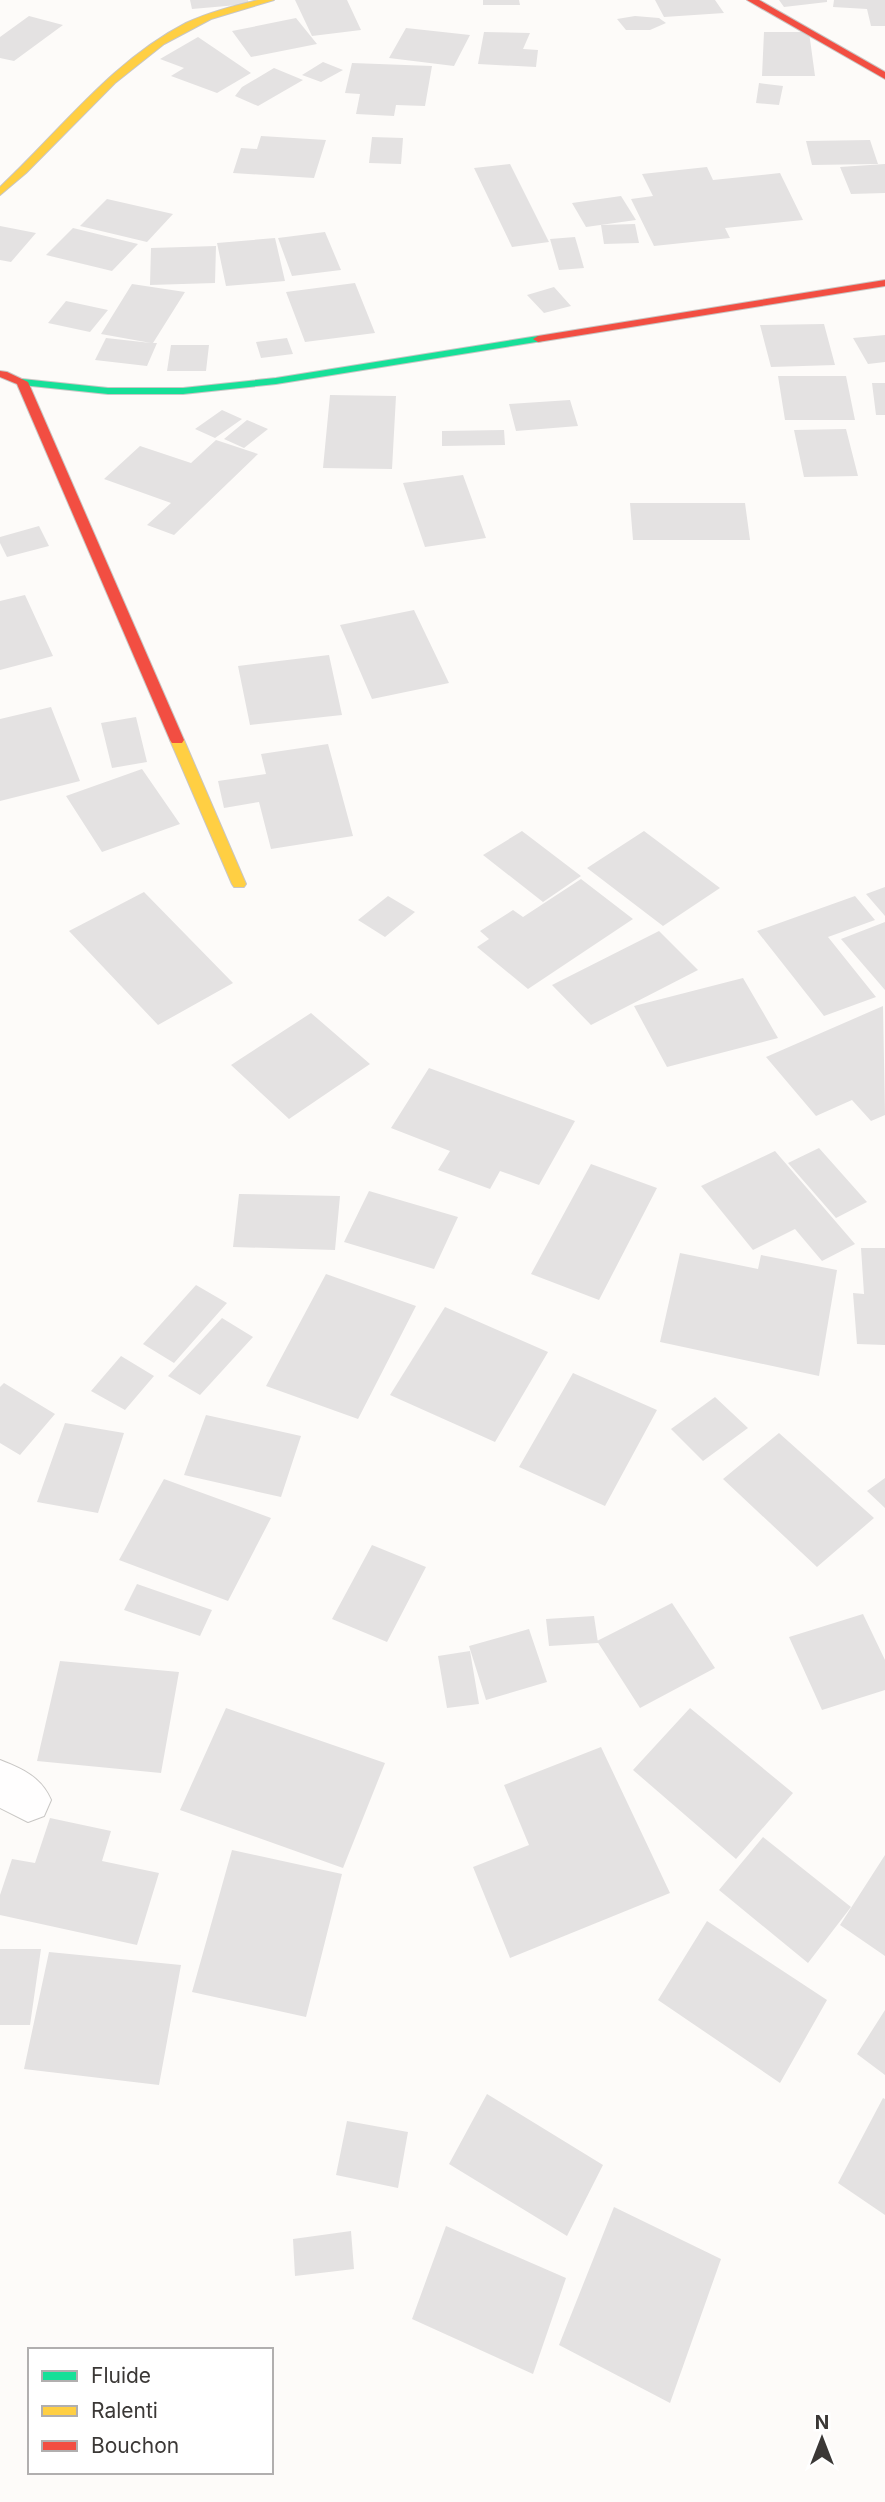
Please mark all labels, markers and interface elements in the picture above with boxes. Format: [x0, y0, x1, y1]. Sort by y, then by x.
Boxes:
legend [28, 2348, 273, 2474]
text: Fluide [91, 2363, 151, 2388]
text: Ralenti [91, 2398, 158, 2423]
north arrow [787, 2404, 857, 2474]
text: N [815, 2411, 829, 2434]
text: Bouchon [91, 2433, 179, 2458]

